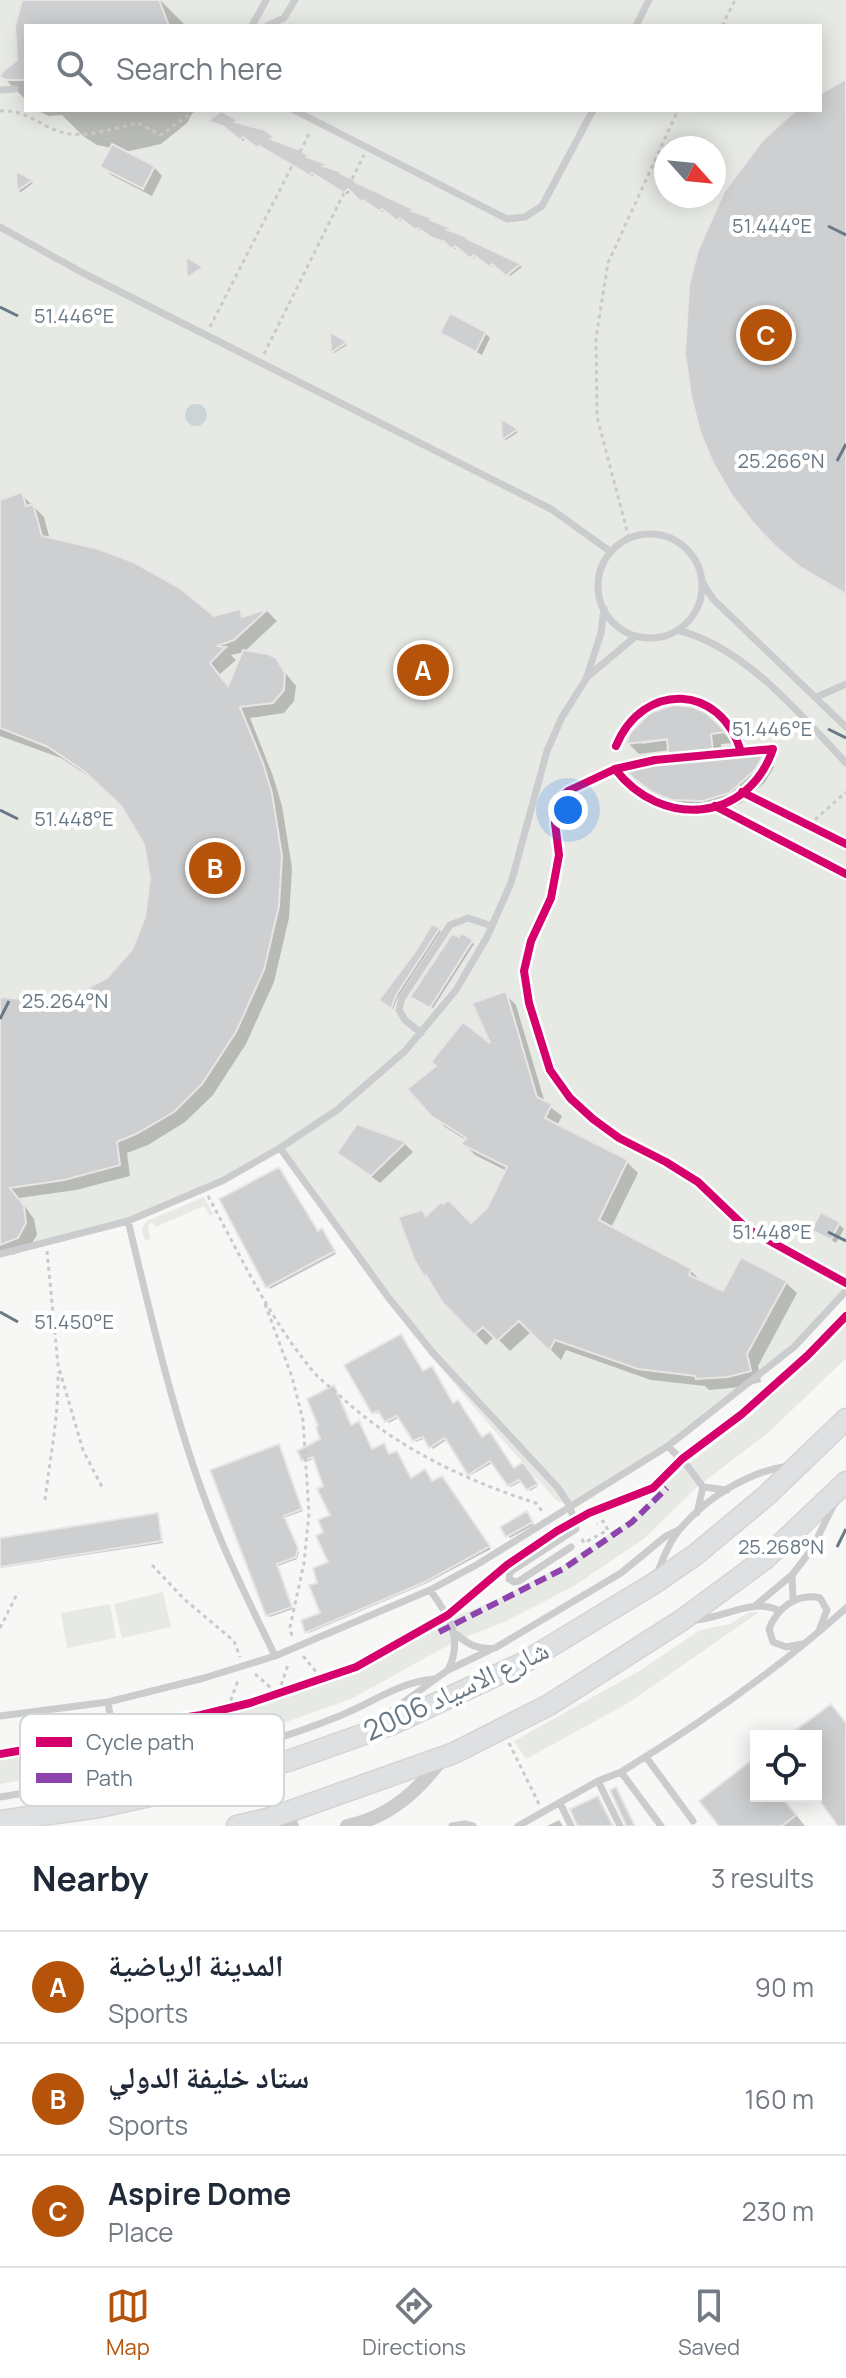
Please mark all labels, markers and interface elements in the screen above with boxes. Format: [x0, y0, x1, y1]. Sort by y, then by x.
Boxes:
search box [24, 24, 822, 112]
icon: search [52, 46, 96, 90]
text: Search here [116, 48, 283, 89]
north arrow [654, 136, 726, 208]
text: 51.444°E [732, 212, 812, 239]
text: 51.446°E [34, 302, 114, 329]
pin: C [740, 305, 792, 365]
text: 25.266°N [738, 447, 824, 474]
pin: A [397, 640, 449, 700]
text: 51.446°E [732, 715, 812, 742]
your location [548, 790, 588, 830]
text: 51.448°E [34, 805, 114, 832]
pin: B [189, 838, 241, 898]
text: 25.264°N [22, 987, 108, 1014]
text: 51.448°E [732, 1218, 812, 1245]
text: 51.450°E [34, 1308, 114, 1335]
text: 25.268°N [738, 1533, 824, 1560]
street label: شارع الاسياد 2006 [357, 1630, 554, 1749]
legend [20, 1714, 284, 1806]
text: Cycle path [86, 1727, 194, 1757]
map controls [750, 1730, 822, 1802]
button: locate [750, 1730, 822, 1802]
text: Path [86, 1763, 133, 1793]
text: Nearby [32, 1855, 148, 1901]
text: 3 results [711, 1860, 814, 1896]
text: المدينة الرياضية [108, 1944, 283, 1985]
text: A [49, 1969, 67, 2005]
text: 90 m [755, 1969, 814, 2005]
text: Sports [108, 1995, 188, 2031]
text: ستاد خليفة الدولي [108, 2056, 309, 2097]
text: B [50, 2081, 66, 2117]
text: 160 m [745, 2081, 814, 2117]
text: Sports [108, 2107, 188, 2143]
text: Aspire Dome [108, 2173, 291, 2214]
text: C [48, 2193, 68, 2229]
text: 230 m [742, 2193, 814, 2229]
text: Place [108, 2214, 173, 2250]
tab: Map [106, 2284, 150, 2362]
tab: Directions [362, 2284, 466, 2362]
tab: Saved [678, 2284, 740, 2362]

